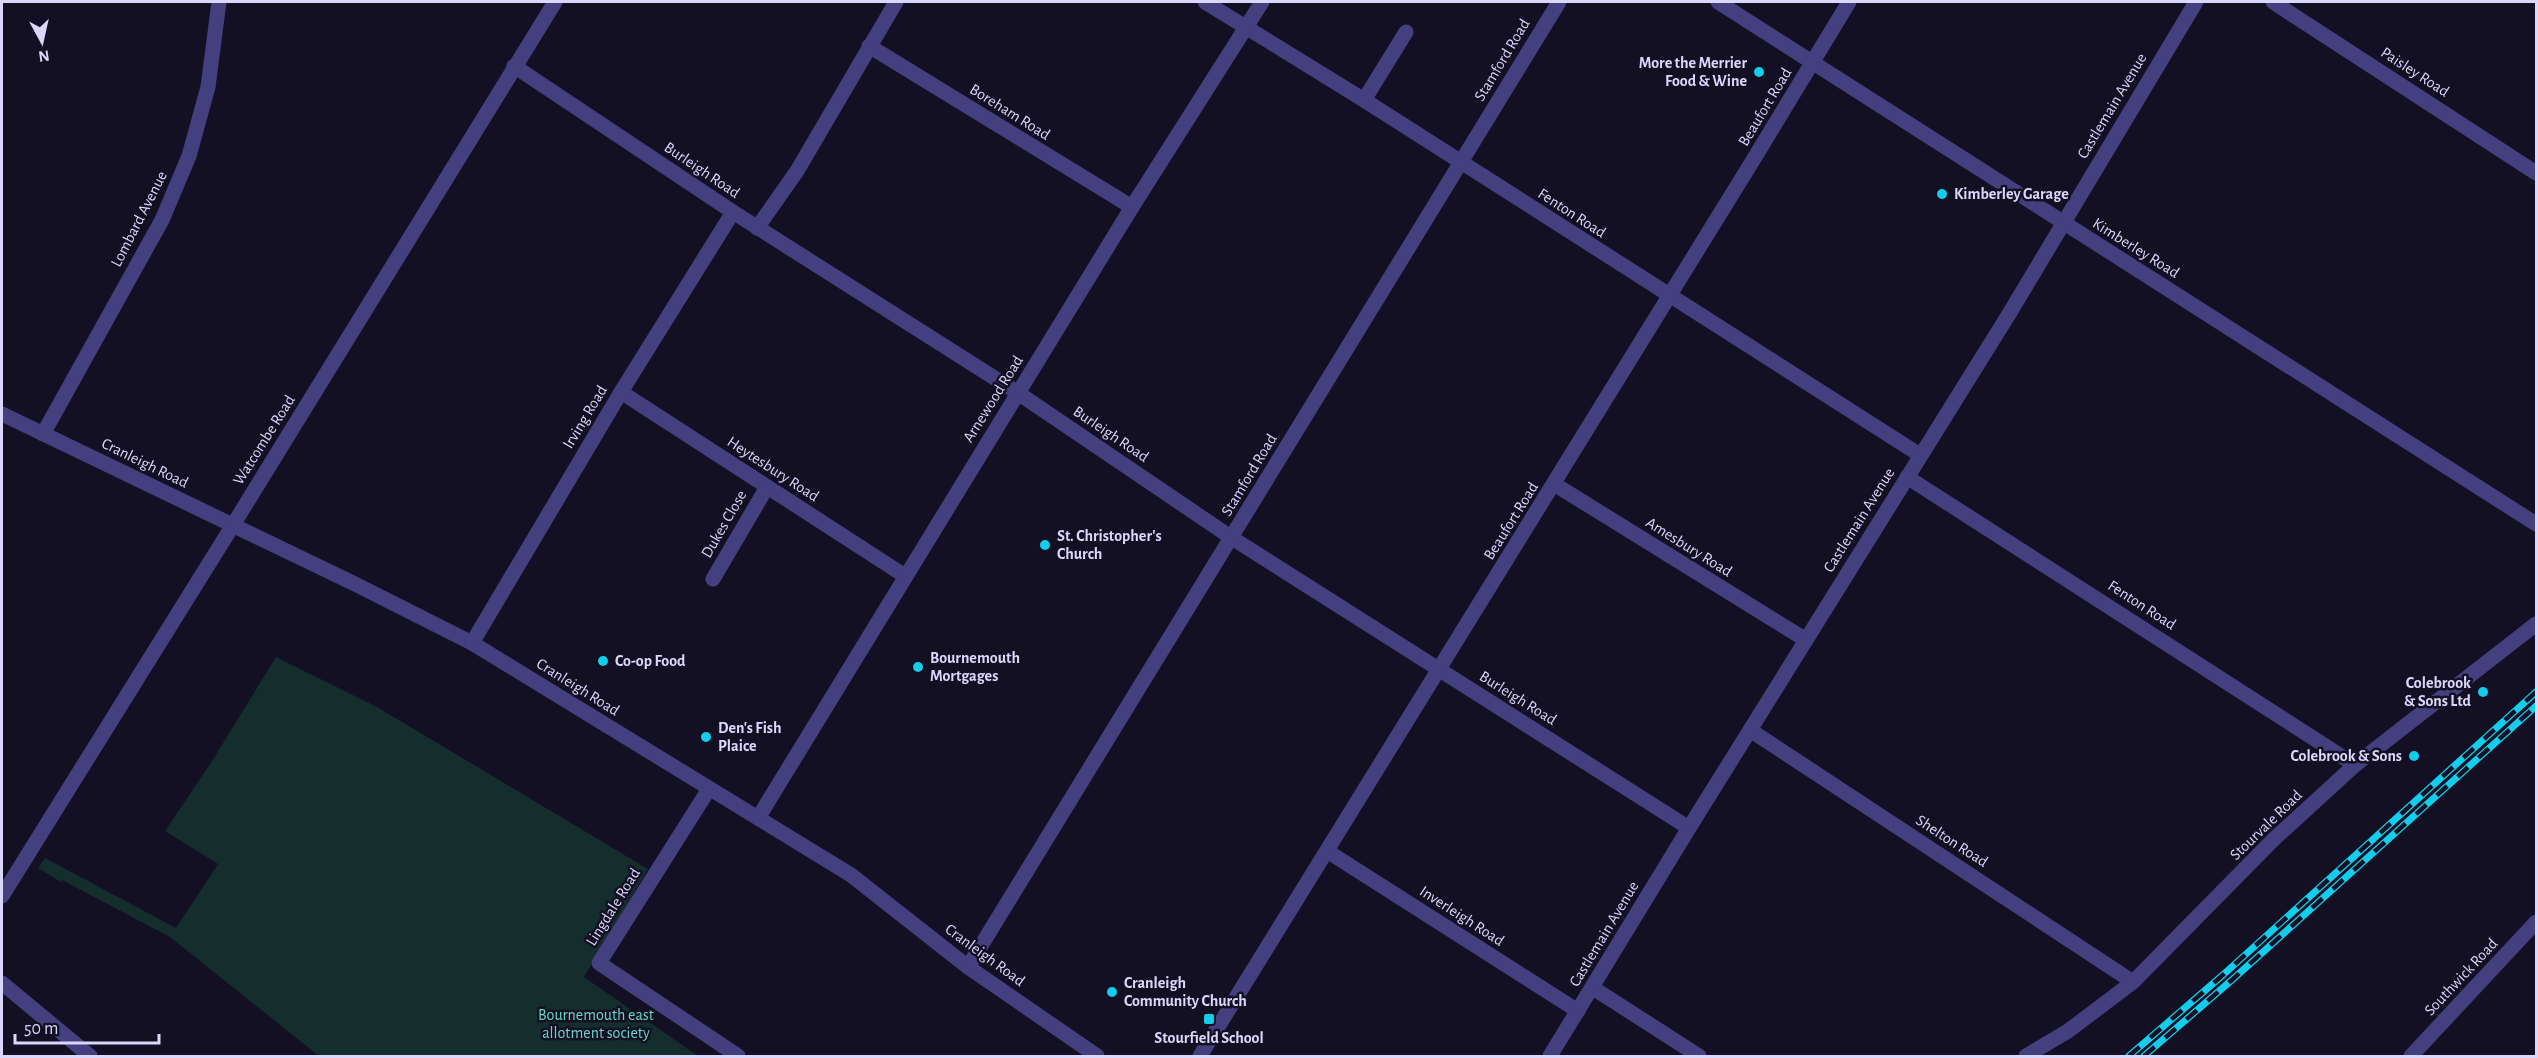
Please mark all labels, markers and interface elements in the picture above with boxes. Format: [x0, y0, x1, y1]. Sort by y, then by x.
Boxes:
north arrow [12, 12, 72, 72]
street label: Stamford Road [1471, 16, 1533, 104]
street label: Paisley Road [2378, 44, 2452, 101]
text: N [37, 47, 51, 65]
street label: Castlemain Avenue [2074, 51, 2150, 161]
place label: More the Merrier Food & Wine [1639, 55, 1747, 89]
street label: Beaufort Road [1735, 65, 1795, 149]
marker: More the Merrier Food & Wine [1752, 65, 1766, 79]
street label: Boreham Road [967, 81, 1053, 143]
street label: Burleigh Road [661, 139, 743, 201]
street label: Lombard Avenue [108, 169, 170, 269]
street label: Fenton Road [1535, 185, 1609, 241]
place label: Kimberley Garage [1954, 186, 2069, 203]
marker: Kimberley Garage [1935, 187, 1949, 201]
street label: Kimberley Road [2089, 215, 2182, 282]
street label: Arnewood Road [960, 353, 1026, 445]
street label: Irving Road [560, 383, 610, 451]
street label: Watcombe Road [230, 392, 298, 488]
street label: Burleigh Road [1070, 403, 1152, 465]
street label: Stamford Road [1218, 431, 1280, 519]
street label: Heytesbury Road [724, 433, 822, 505]
street label: Cranleigh Road [99, 435, 191, 491]
street label: Castlemain Avenue [1821, 465, 1897, 575]
street label: Beaufort Road [1481, 479, 1541, 563]
street label: Dukes Close [698, 488, 750, 560]
street label: Amesbury Road [1643, 514, 1735, 581]
place label: St. Christopher's Church [1057, 528, 1162, 562]
marker: St. Christopher's Church [1038, 538, 1052, 552]
street label: Fenton Road [2105, 577, 2179, 633]
place label: Bournemouth Mortgages [930, 650, 1020, 684]
place label: Co-op Food [615, 653, 686, 669]
marker: Co-op Food [596, 654, 610, 668]
street label: Cranleigh Road [534, 655, 622, 719]
marker: Bournemouth Mortgages [911, 660, 925, 674]
street label: Burleigh Road [1477, 668, 1559, 728]
place label: Colebrook & Sons Ltd [2404, 675, 2472, 709]
marker: Colebrook & Sons Ltd [2476, 685, 2490, 699]
place label: Den's Fish Plaice [718, 720, 782, 754]
marker: Den's Fish Plaice [699, 730, 713, 744]
place label: Colebrook & Sons [2290, 748, 2402, 764]
marker: Colebrook & Sons [2407, 749, 2421, 763]
street label: Stourvale Road [2227, 787, 2305, 863]
street label: Shelton Road [1913, 812, 1991, 870]
street label: Lingdale Road [583, 865, 643, 949]
street label: Castlemain Avenue [1566, 879, 1642, 989]
street label: Inverleigh Road [1417, 883, 1507, 949]
street label: Cranleigh Road [942, 921, 1028, 989]
street label: Southwick Road [2421, 935, 2501, 1019]
place label: Cranleigh Community Church [1124, 975, 1247, 1010]
marker: Cranleigh Community Church [1105, 985, 1119, 999]
scale bar [15, 1007, 159, 1045]
park label: Bournemouth east allotment society [538, 1007, 654, 1042]
marker: Stourfield School [1202, 1012, 1216, 1026]
text: 50 m [24, 1020, 58, 1038]
place label: Stourfield School [1154, 1030, 1264, 1046]

